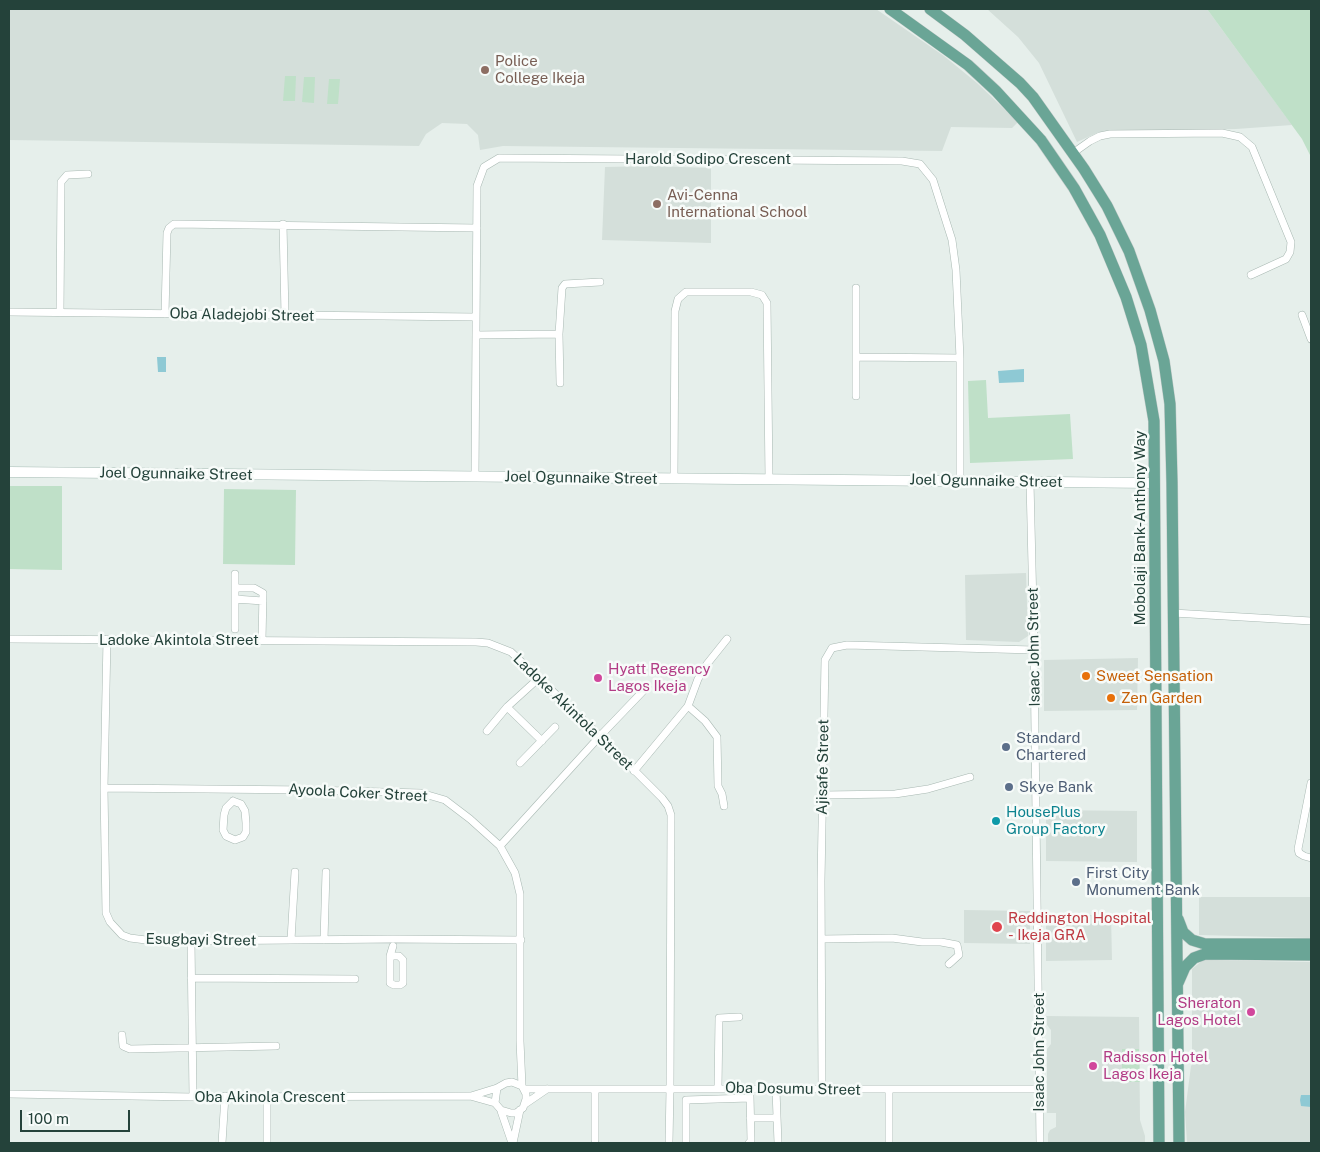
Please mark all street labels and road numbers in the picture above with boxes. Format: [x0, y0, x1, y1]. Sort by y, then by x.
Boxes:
street label: Harold Sodipo Crescent [625, 150, 791, 168]
street label: Oba Aladejobi Street [169, 305, 315, 325]
street label: Mobolaji Bank-Anthony Way [1131, 430, 1149, 626]
street label: Joel Ogunnaike Street [99, 464, 253, 484]
street label: Joel Ogunnaike Street [504, 468, 658, 488]
street label: Joel Ogunnaike Street [909, 471, 1063, 491]
street label: Isaac John Street [1024, 587, 1044, 707]
street label: Ladoke Akintola Street [99, 631, 259, 649]
street label: Ladoke Akintola Street [509, 650, 637, 774]
street label: Ajisafe Street [813, 719, 833, 815]
street label: Ayoola Coker Street [288, 780, 428, 806]
street label: Esugbayi Street [145, 930, 257, 950]
street label: Isaac John Street [1030, 992, 1048, 1112]
street label: Oba Dosumu Street [725, 1079, 861, 1099]
street label: Oba Akinola Crescent [194, 1088, 346, 1106]

